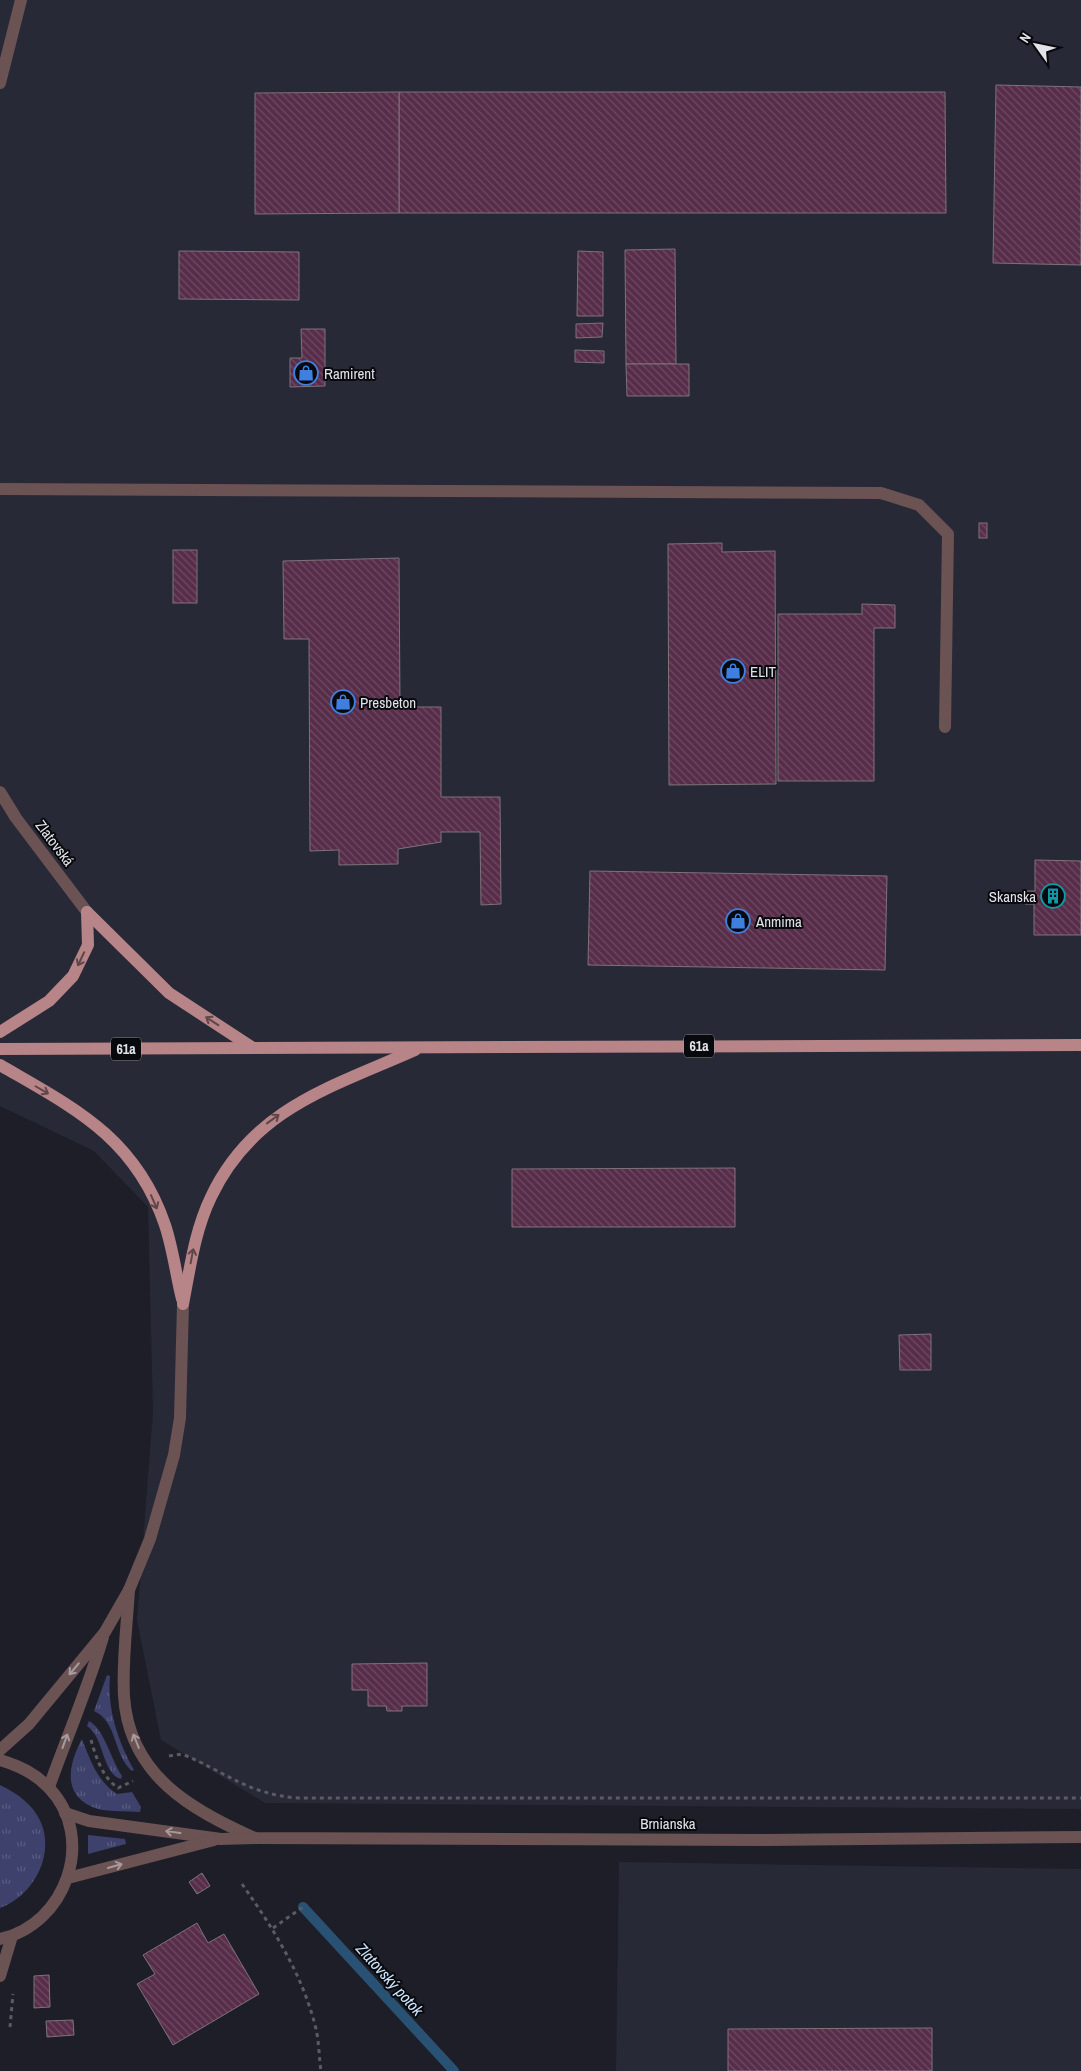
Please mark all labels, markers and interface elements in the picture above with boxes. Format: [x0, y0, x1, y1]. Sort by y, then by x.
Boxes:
north arrow [1011, 20, 1061, 70]
text: N [1015, 30, 1035, 46]
shop icon: Ramirent [293, 360, 319, 386]
place label: Ramirent [324, 363, 375, 384]
shop icon: ELIT [720, 658, 746, 684]
place label: ELIT [750, 661, 776, 682]
shop icon: Presbeton [330, 689, 356, 715]
place label: Presbeton [360, 692, 416, 713]
street label: Zlatovská [31, 816, 79, 870]
building icon: Skanska [1040, 883, 1066, 909]
place label: Skanska [989, 886, 1036, 907]
shop icon: Anmima [725, 908, 751, 934]
place label: Anmima [755, 911, 802, 932]
one-way arrow [76, 951, 85, 966]
one-way arrow [205, 1016, 219, 1027]
road number: 61a [684, 1034, 714, 1058]
road number: 61a [111, 1038, 141, 1060]
one-way arrow [35, 1085, 49, 1095]
one-way arrow [266, 1114, 280, 1124]
one-way arrow [150, 1194, 160, 1209]
one-way arrow [188, 1248, 198, 1264]
one-way arrow [68, 1663, 79, 1676]
one-way arrow [61, 1734, 70, 1750]
one-way arrow [130, 1734, 140, 1749]
street label: Brnianska [640, 1813, 696, 1834]
one-way arrow [165, 1827, 181, 1837]
one-way arrow [107, 1860, 123, 1870]
water label: Zlatovský potok [351, 1937, 429, 2021]

